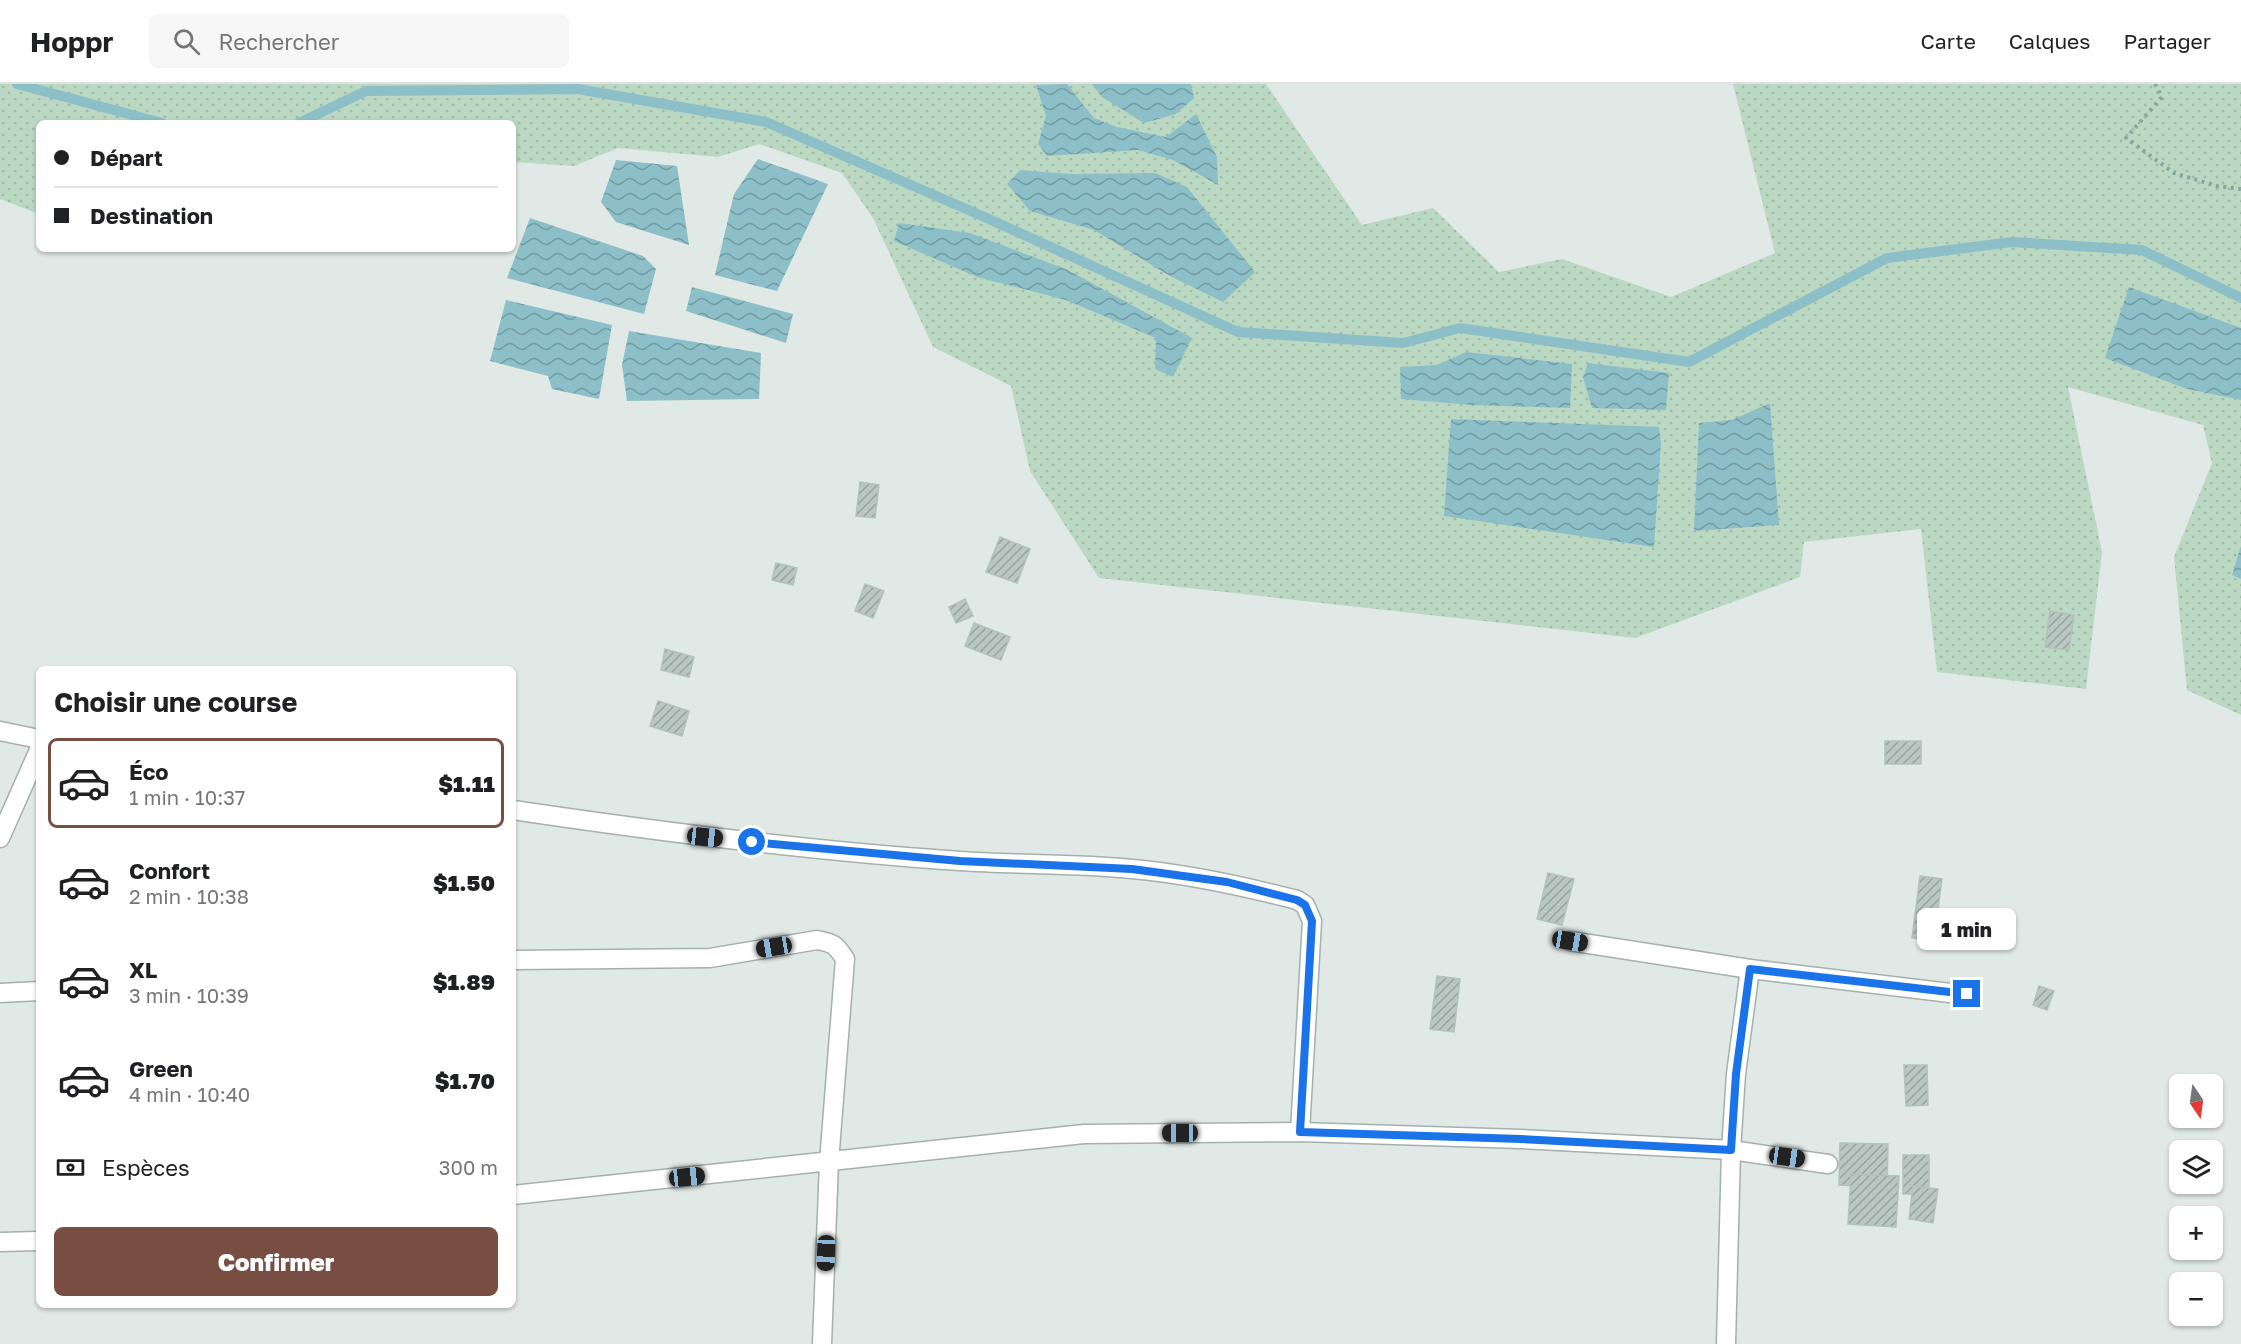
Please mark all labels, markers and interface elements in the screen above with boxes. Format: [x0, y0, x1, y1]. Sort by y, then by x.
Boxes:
search box [149, 14, 569, 68]
text: Hoppr [30, 25, 113, 58]
icon: search [170, 25, 203, 58]
text: Rechercher [218, 28, 339, 55]
text: Carte [1920, 28, 1976, 54]
text: Calques [2009, 28, 2090, 54]
text: Partager [2123, 28, 2211, 54]
text: Départ [90, 144, 163, 171]
text: Destination [90, 202, 213, 229]
text: Choisir une course [54, 686, 297, 718]
icon: car [57, 756, 111, 810]
text: Éco [129, 758, 168, 785]
text: $1.11 [438, 770, 495, 797]
text: 1 min · 10:37 [129, 785, 245, 809]
car [686, 826, 724, 848]
route start [738, 828, 765, 855]
icon: car [57, 855, 111, 909]
text: Confort [129, 857, 210, 884]
text: $1.50 [433, 869, 495, 896]
text: 2 min · 10:38 [129, 884, 249, 908]
callout: 1 min [1918, 907, 2016, 949]
text: 1 min [1941, 917, 1992, 941]
car [1551, 929, 1589, 953]
car [755, 935, 793, 959]
icon: car [57, 954, 111, 1008]
text: XL [129, 956, 157, 983]
text: $1.89 [433, 968, 495, 995]
route end [1953, 980, 1980, 1007]
text: 3 min · 10:39 [129, 983, 249, 1007]
icon: car [57, 1053, 111, 1107]
text: Green [129, 1055, 193, 1082]
text: $1.70 [435, 1067, 495, 1094]
north arrow [2169, 1074, 2223, 1128]
map controls [2169, 1074, 2223, 1326]
text: 4 min · 10:40 [129, 1082, 250, 1106]
car [1162, 1124, 1198, 1142]
button: layers [2169, 1140, 2223, 1194]
car [1768, 1146, 1806, 1168]
icon: cash [54, 1151, 87, 1184]
text: Espèces [102, 1154, 190, 1181]
text: 300 m [439, 1155, 498, 1179]
car [668, 1166, 706, 1188]
button: + [2169, 1206, 2223, 1260]
button: Confirmer [54, 1227, 498, 1296]
car [816, 1235, 836, 1271]
button: − [2169, 1272, 2223, 1326]

